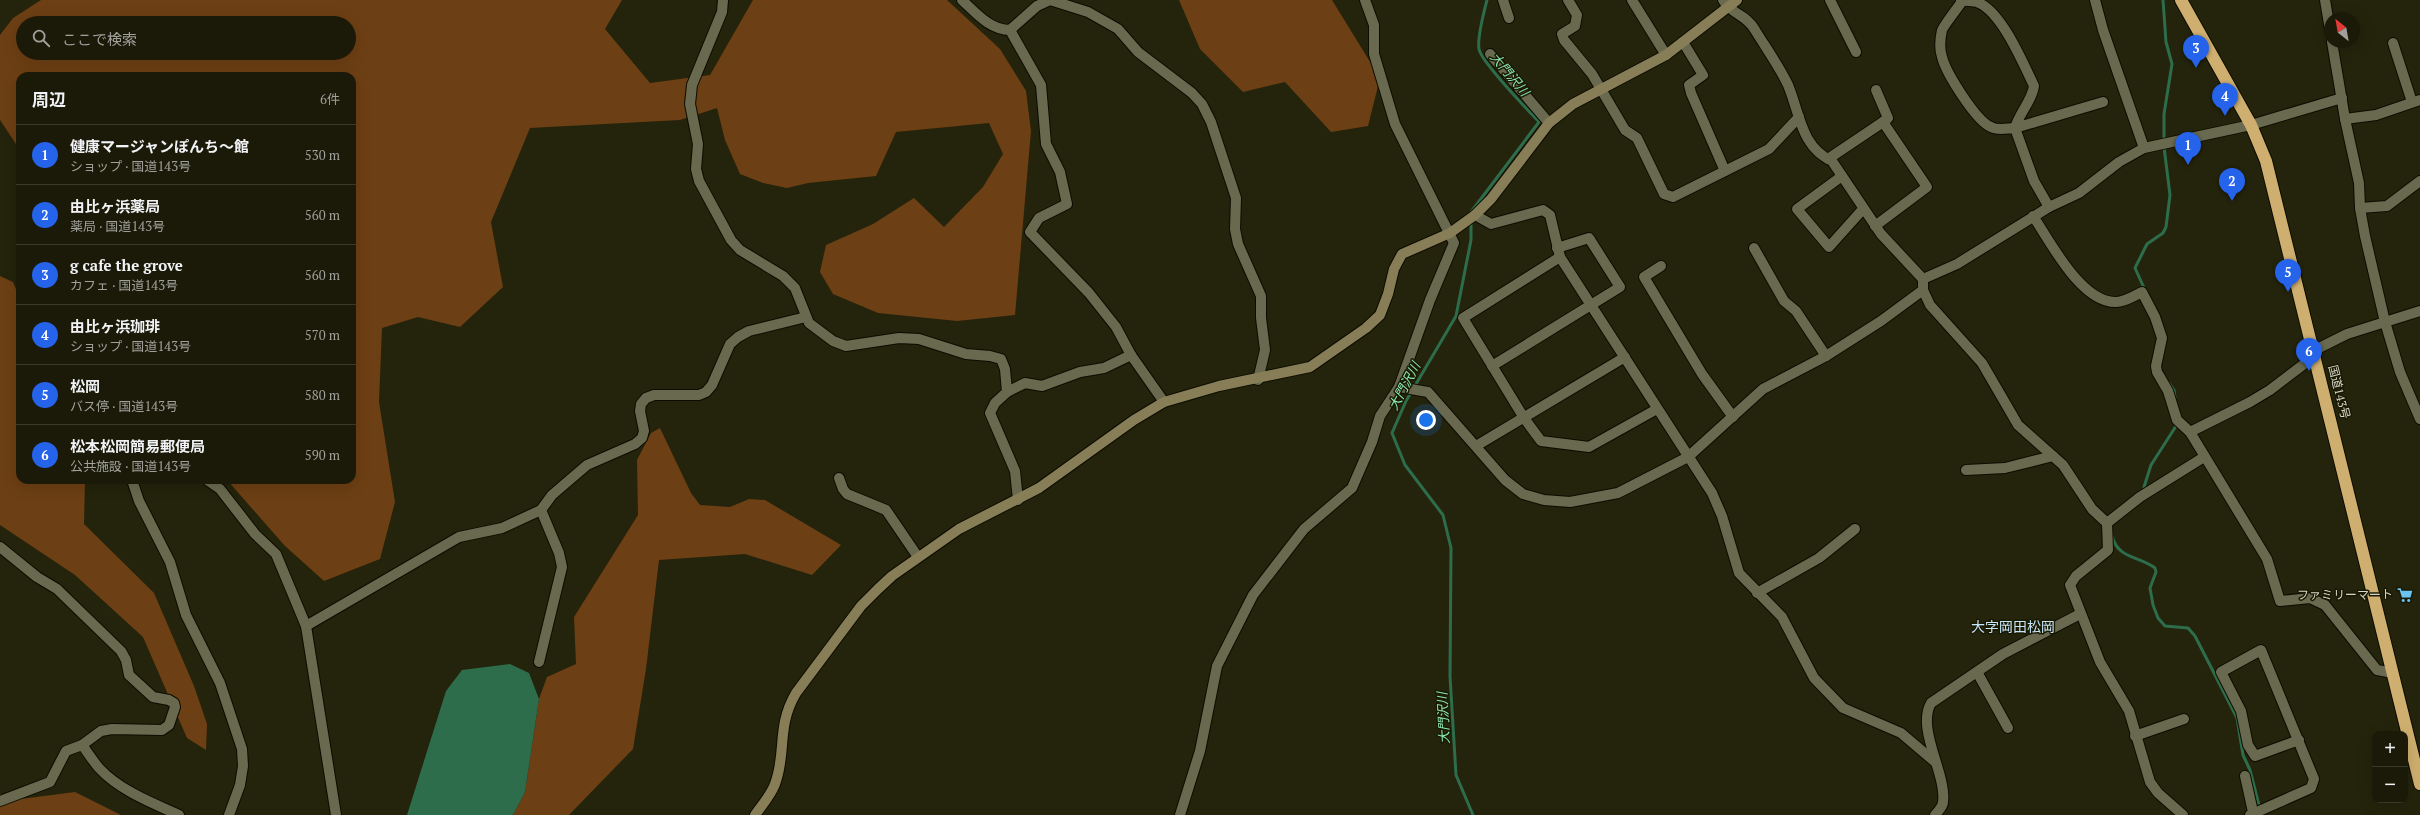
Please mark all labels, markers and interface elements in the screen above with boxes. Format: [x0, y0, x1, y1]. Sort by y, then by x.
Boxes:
north arrow [2324, 12, 2360, 48]
search box [16, 16, 356, 60]
icon: search [30, 27, 52, 49]
text: ここで検索 [62, 29, 137, 49]
pin: 3 [2183, 35, 2209, 68]
water label: 大門沢川 [1486, 48, 1535, 101]
pin: 4 [2212, 83, 2238, 116]
text: 周辺 [32, 88, 66, 111]
text: 6件 [320, 90, 340, 108]
pin: 1 [2175, 132, 2201, 165]
text: 健康マージャンぽんち～館 [70, 136, 249, 156]
text: 1 [41, 146, 49, 164]
text: 530 m [305, 146, 340, 164]
text: ショップ · 国道143号 [70, 157, 191, 175]
pin: 2 [2219, 168, 2245, 201]
text: 由比ヶ浜薬局 [70, 196, 160, 216]
text: 2 [41, 206, 49, 224]
text: 560 m [305, 206, 340, 224]
text: 薬局 · 国道143号 [70, 217, 165, 235]
text: g cafe the grove [70, 255, 183, 275]
pin: 5 [2275, 259, 2301, 292]
text: 3 [41, 266, 49, 284]
text: 560 m [305, 266, 340, 284]
text: カフェ · 国道143号 [70, 276, 178, 294]
text: 由比ヶ浜珈琲 [70, 316, 160, 336]
text: 4 [41, 326, 49, 344]
text: 570 m [305, 326, 340, 344]
text: ショップ · 国道143号 [70, 337, 191, 355]
pin: 6 [2296, 338, 2322, 371]
water label: 大門沢川 [1384, 357, 1425, 413]
street label: 国道143号 [2326, 363, 2353, 420]
text: 松岡 [70, 376, 100, 396]
text: 5 [41, 386, 49, 404]
text: 580 m [305, 386, 340, 404]
text: バス停 · 国道143号 [70, 397, 178, 415]
your location [1416, 410, 1436, 430]
text: 松本松岡簡易郵便局 [70, 436, 205, 456]
text: 6 [41, 446, 49, 464]
text: 590 m [305, 446, 340, 464]
text: 公共施設 · 国道143号 [70, 457, 191, 475]
supermarket icon: ファミリーマート [2396, 586, 2414, 604]
place label: ファミリーマート [2297, 587, 2393, 602]
district label: 大字岡田松岡 [1971, 617, 2055, 636]
water label: 大門沢川 [1433, 690, 1453, 744]
map controls [2372, 731, 2408, 803]
button: + [2372, 731, 2408, 767]
button: − [2372, 767, 2408, 803]

